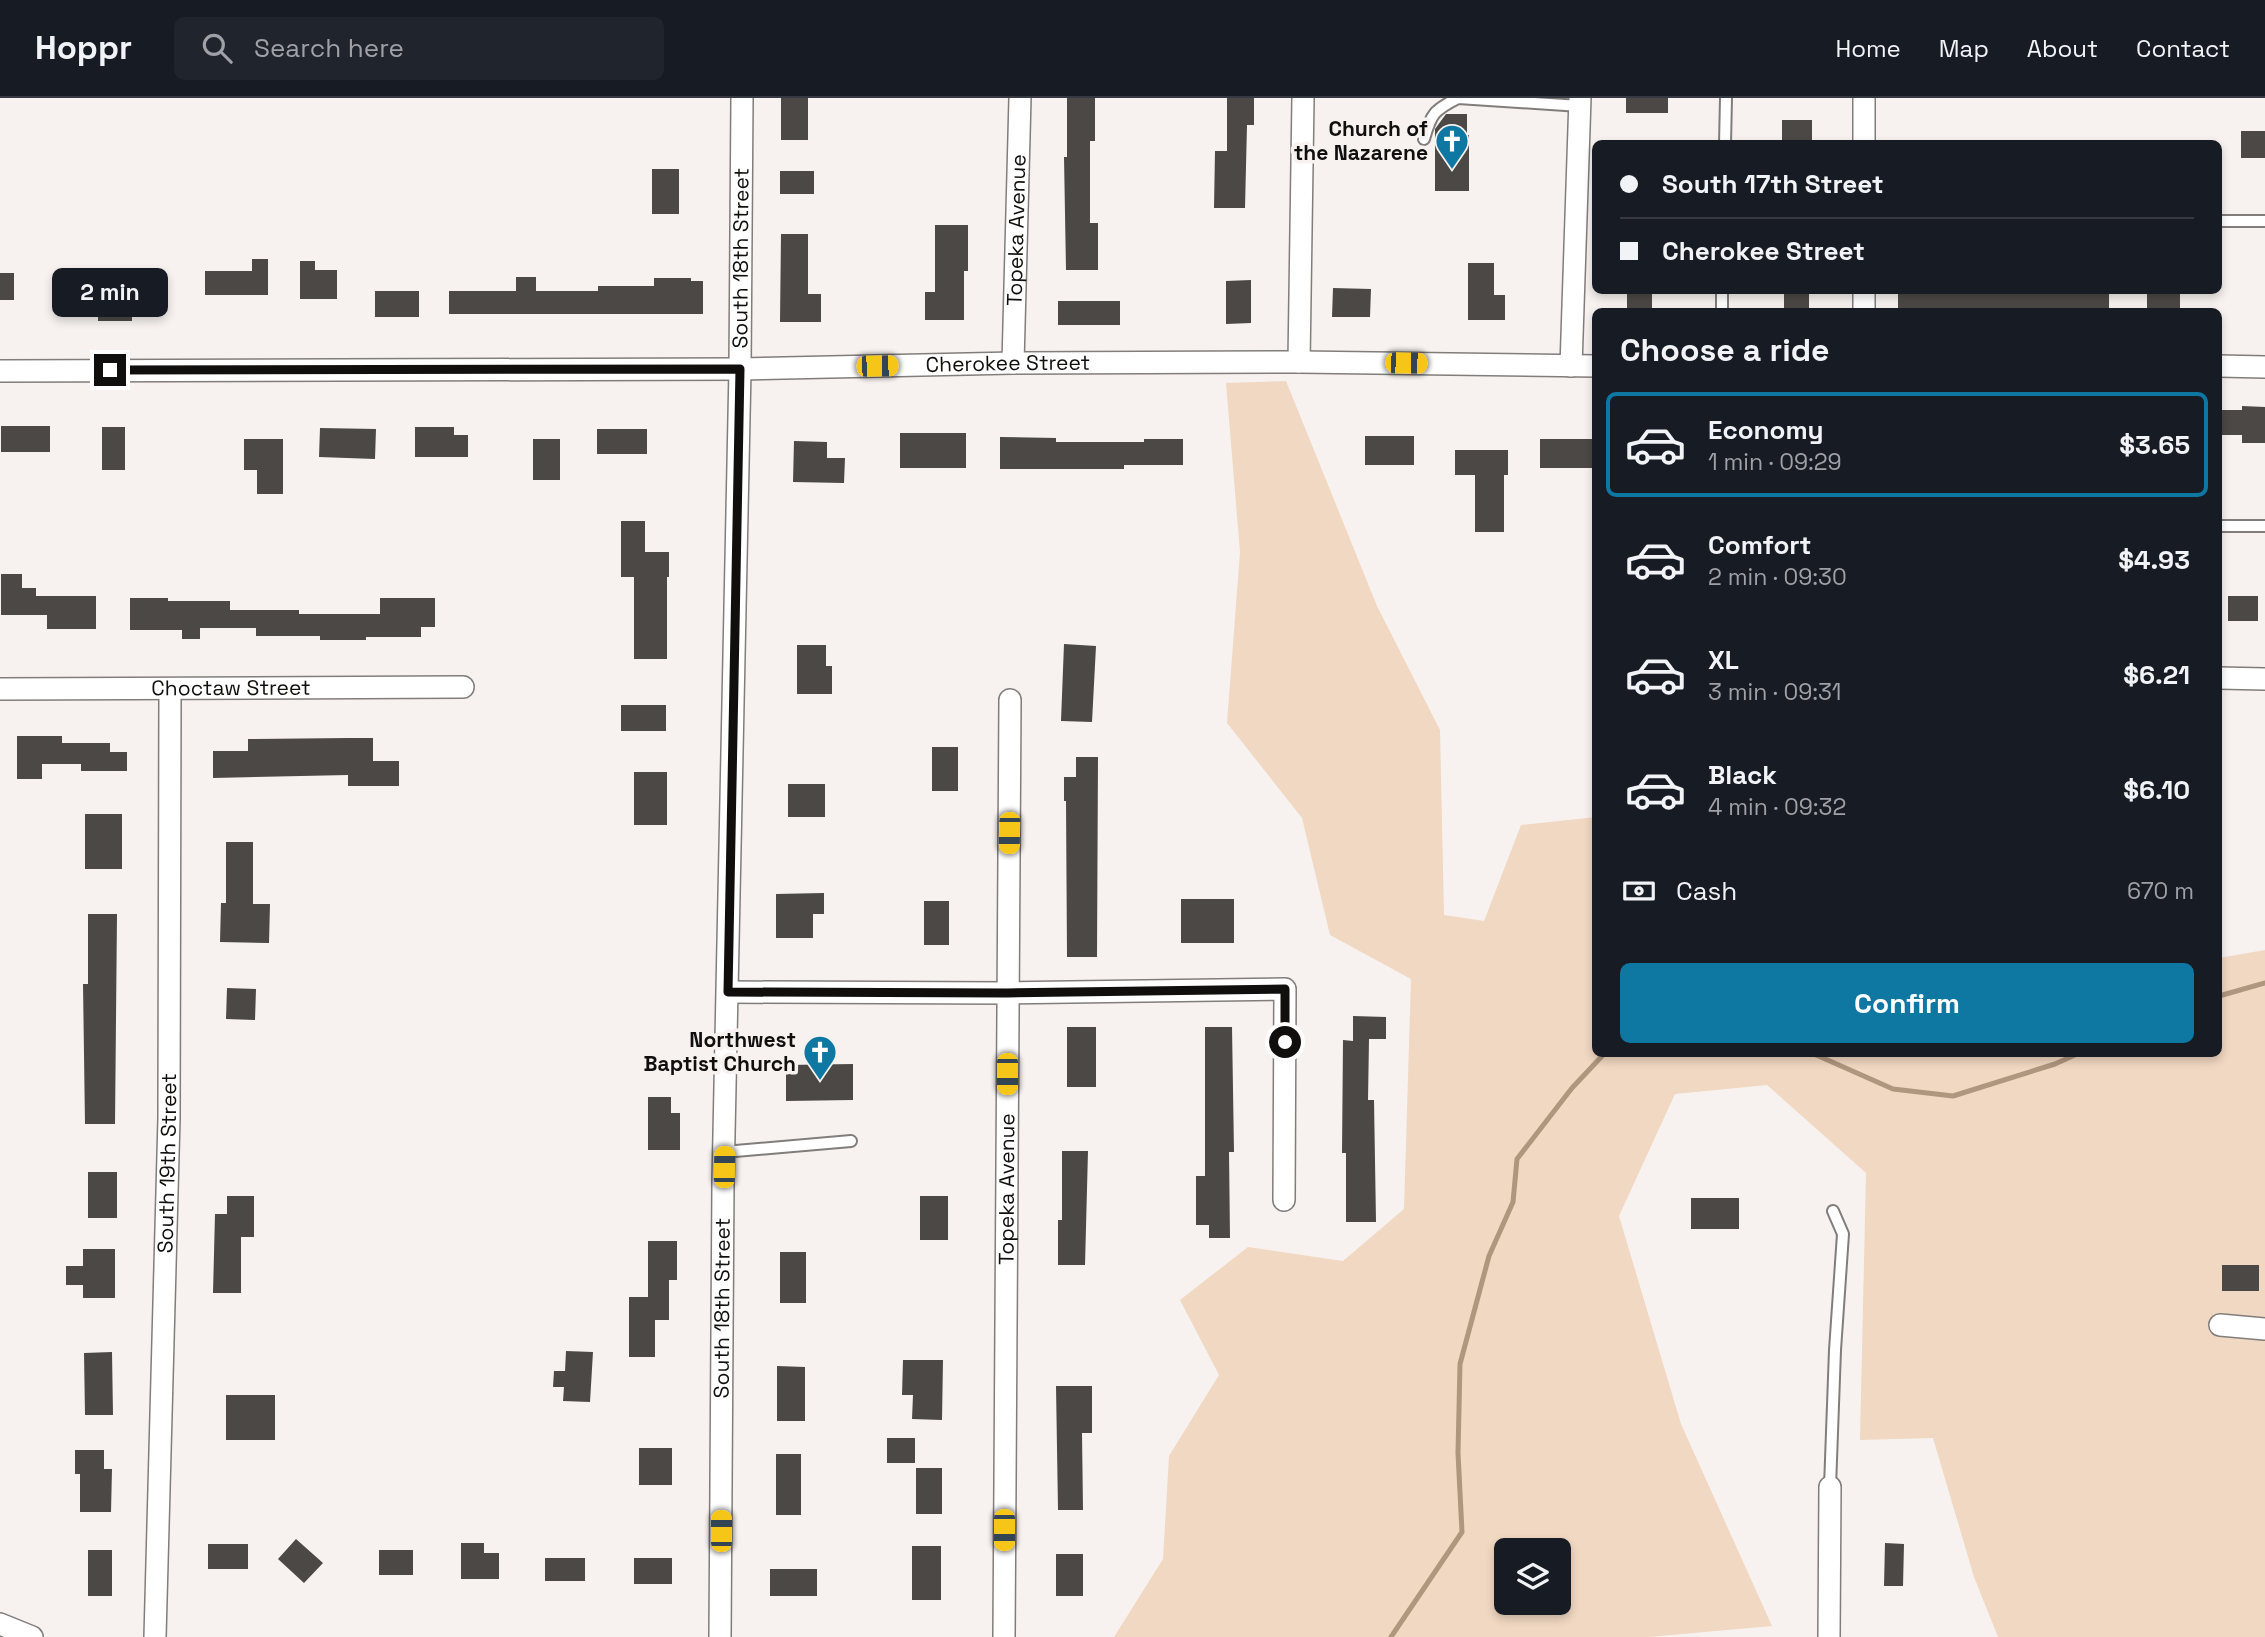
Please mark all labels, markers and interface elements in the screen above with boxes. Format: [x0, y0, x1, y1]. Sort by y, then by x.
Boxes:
search box [174, 17, 664, 80]
text: Hoppr [35, 27, 132, 69]
icon: search [198, 29, 236, 67]
text: Search here [254, 31, 404, 65]
text: Home [1835, 33, 1901, 64]
text: Map [1939, 33, 1989, 64]
text: About [2027, 33, 2098, 64]
text: Contact [2136, 33, 2230, 64]
place label: Church of the Nazarene [1294, 115, 1428, 166]
church icon: Church of the Nazarene [1433, 122, 1471, 171]
street label: Topeka Avenue [1001, 154, 1032, 306]
text: South 17th Street [1662, 167, 1884, 201]
street label: South 18th Street [726, 168, 754, 349]
text: Cherokee Street [1662, 234, 1865, 268]
callout: 2 min [52, 268, 168, 317]
text: 2 min [80, 277, 140, 307]
text: Choose a ride [1620, 330, 1830, 370]
street label: Cherokee Street [925, 349, 1090, 378]
car [1385, 352, 1428, 374]
route end [94, 354, 126, 386]
car [856, 355, 899, 377]
icon: car [1624, 413, 1687, 476]
text: Economy [1708, 413, 1824, 447]
text: $3.65 [2119, 428, 2190, 462]
text: 1 min · 09:29 [1708, 447, 1842, 477]
icon: car [1624, 528, 1687, 591]
text: Comfort [1708, 528, 1811, 562]
text: $4.93 [2118, 543, 2190, 577]
text: 2 min · 09:30 [1708, 562, 1847, 592]
icon: car [1624, 643, 1687, 706]
text: XL [1708, 643, 1739, 677]
text: $6.21 [2123, 658, 2190, 692]
street label: Choctaw Street [151, 674, 311, 701]
text: 3 min · 09:31 [1708, 677, 1841, 707]
icon: car [1624, 758, 1687, 821]
text: Black [1708, 758, 1777, 792]
text: $6.10 [2123, 773, 2190, 807]
text: 4 min · 09:32 [1708, 792, 1846, 822]
car [999, 812, 1020, 854]
icon: cash [1620, 872, 1658, 910]
text: Cash [1676, 874, 1737, 908]
text: 670 m [2127, 876, 2194, 906]
button: Confirm [1620, 963, 2194, 1043]
place label: Northwest Baptist Church [644, 1026, 796, 1077]
route start [1269, 1026, 1301, 1058]
church icon: Northwest Baptist Church [801, 1033, 839, 1082]
car [997, 1053, 1018, 1095]
street label: South 19th Street [151, 1073, 182, 1254]
street label: Topeka Avenue [992, 1113, 1020, 1265]
car [714, 1146, 735, 1188]
street label: South 18th Street [708, 1218, 736, 1398]
car [994, 1509, 1015, 1551]
car [711, 1510, 732, 1552]
map controls [1494, 1538, 1571, 1615]
button: layers [1494, 1538, 1571, 1615]

